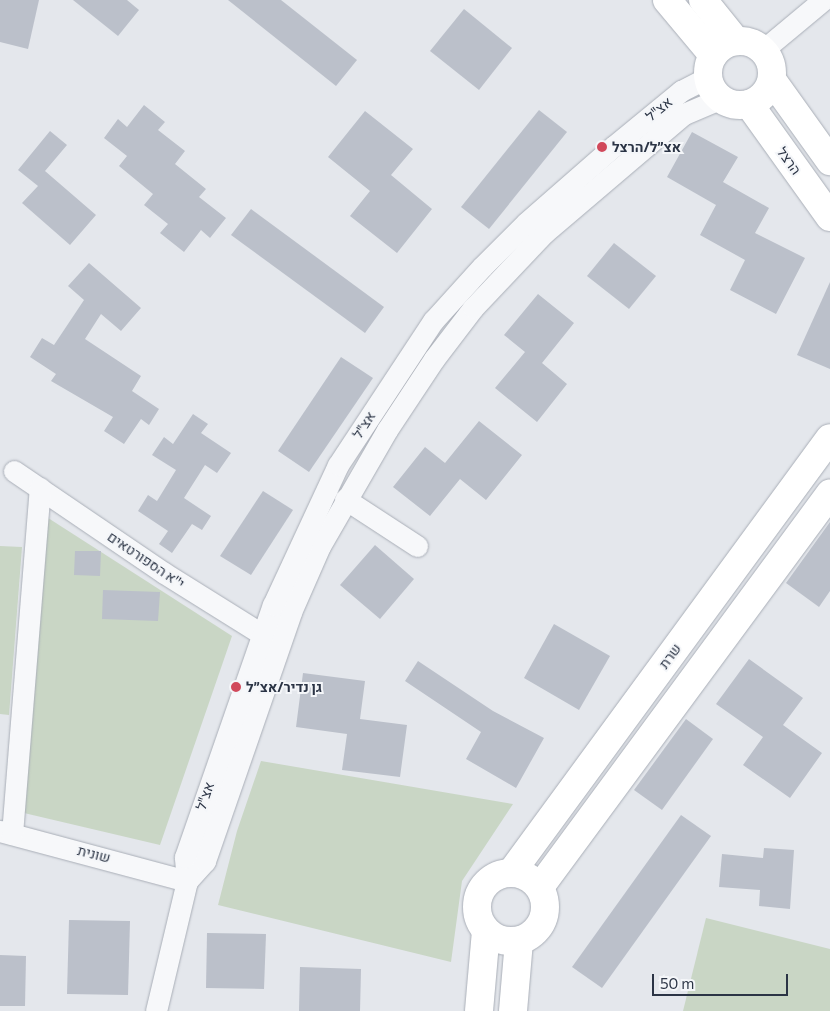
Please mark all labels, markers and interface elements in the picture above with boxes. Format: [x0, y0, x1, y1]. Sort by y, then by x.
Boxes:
street label: אצ"ל [642, 93, 676, 125]
place label: אצ״ל/הרצל [612, 139, 681, 155]
marker: אצ״ל/הרצל [596, 141, 608, 153]
street label: הרצל [773, 144, 805, 178]
street label: אצ"ל [349, 408, 379, 442]
street label: י''א הספורטאים [104, 528, 188, 592]
street label: שרת [655, 640, 685, 672]
place label: גן נדיר/אצ״ל [246, 679, 322, 695]
marker: גן נדיר/אצ״ל [230, 681, 242, 693]
street label: אצ"ל [192, 780, 218, 812]
street label: שונית [76, 842, 112, 866]
scale bar [655, 964, 791, 996]
text: 50 m [660, 974, 694, 992]

